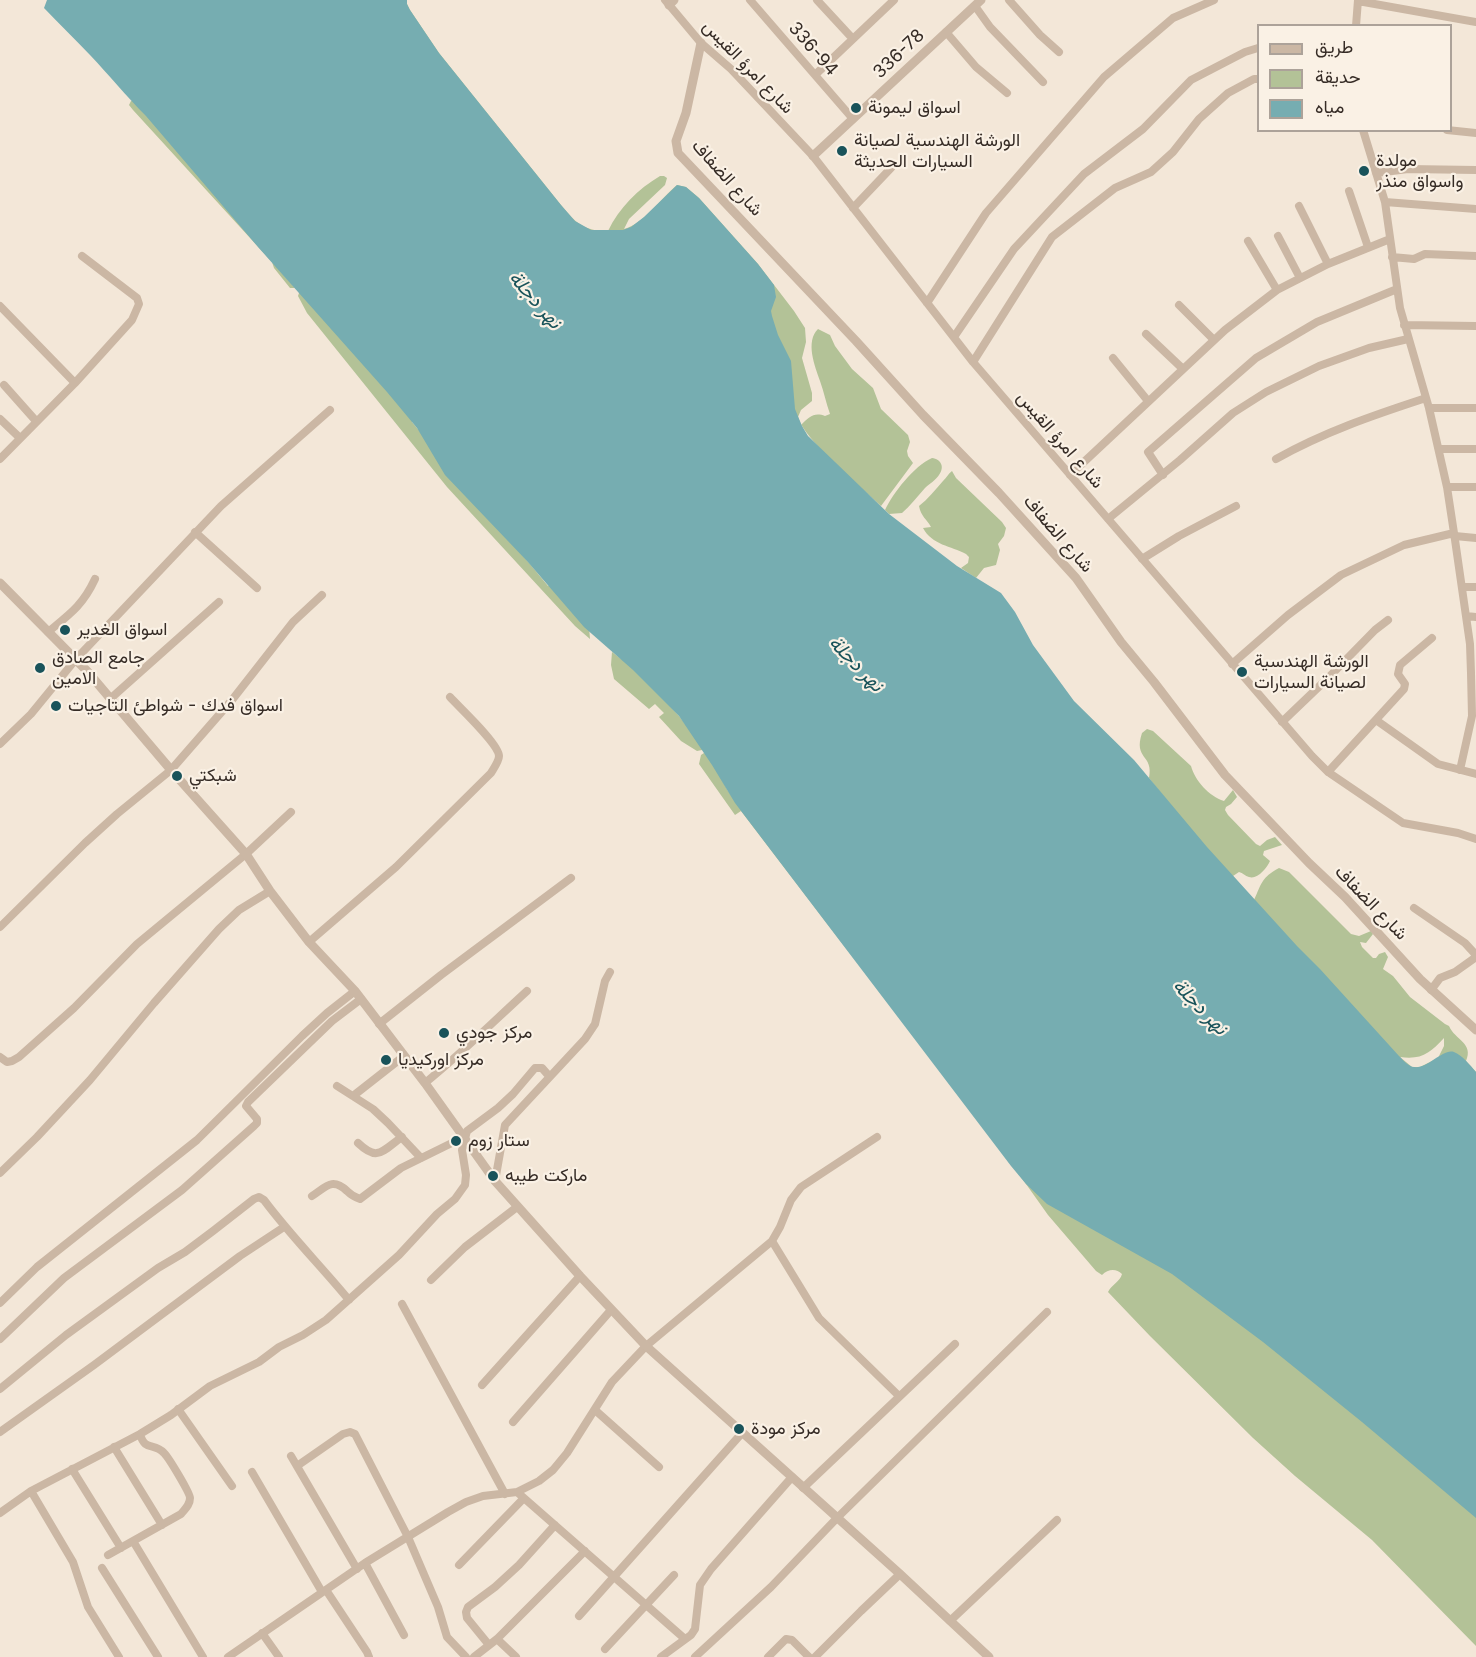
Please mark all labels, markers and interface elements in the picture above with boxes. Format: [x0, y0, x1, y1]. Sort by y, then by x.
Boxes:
street label: شارع امرؤ القيس [698, 16, 798, 118]
street label: 336-94 [784, 18, 842, 80]
legend [1257, 24, 1452, 132]
street label: 336-78 [869, 25, 929, 83]
text: طريق [1315, 36, 1353, 57]
text: حديقة [1315, 66, 1361, 87]
text: مياه [1315, 96, 1344, 117]
place label: اسواق ليمونة [868, 97, 961, 119]
marker: اسواق ليمونة [849, 101, 863, 115]
place label: الورشة الهندسية لصيانة السيارات الحديثة [854, 130, 1020, 172]
street label: شارع الضفاف [687, 135, 767, 221]
marker: الورشة الهندسية لصيانة السيارات الحديثة [835, 144, 849, 158]
place label: مولدة واسواق منذر [1376, 150, 1463, 192]
marker: مولدة واسواق منذر [1357, 164, 1371, 178]
water label: نهر دجلة [503, 266, 567, 334]
street label: شارع امرؤ القيس [1012, 387, 1108, 493]
street label: شارع الضفاف [1019, 491, 1097, 577]
place label: اسواق الغدير [77, 619, 167, 641]
marker: اسواق الغدير [58, 623, 72, 637]
water label: نهر دجلة [824, 631, 888, 697]
place label: جامع الصادق الامين [52, 647, 145, 690]
place label: الورشة الهندسية لصيانة السيارات [1254, 651, 1369, 694]
marker: جامع الصادق الامين [33, 661, 47, 675]
marker: الورشة الهندسية لصيانة السيارات [1235, 665, 1249, 679]
place label: اسواق فدك - شواطئ التاجيات [68, 695, 283, 717]
marker: اسواق فدك - شواطئ التاجيات [49, 699, 63, 713]
place label: شبكتي [189, 765, 237, 787]
marker: شبكتي [170, 769, 184, 783]
street label: شارع الضفاف [1330, 861, 1412, 945]
water label: نهر دجلة [1168, 974, 1232, 1040]
place label: مركز جودي [456, 1022, 532, 1044]
marker: مركز جودي [437, 1026, 451, 1040]
place label: مركز اوركيديا [398, 1049, 484, 1071]
marker: مركز اوركيديا [379, 1053, 393, 1067]
place label: ستار زوم [468, 1130, 530, 1152]
marker: ستار زوم [449, 1134, 463, 1148]
place label: ماركت طيبه [505, 1165, 587, 1187]
marker: ماركت طيبه [486, 1169, 500, 1183]
place label: مركز مودة [751, 1418, 820, 1440]
marker: مركز مودة [732, 1422, 746, 1436]

